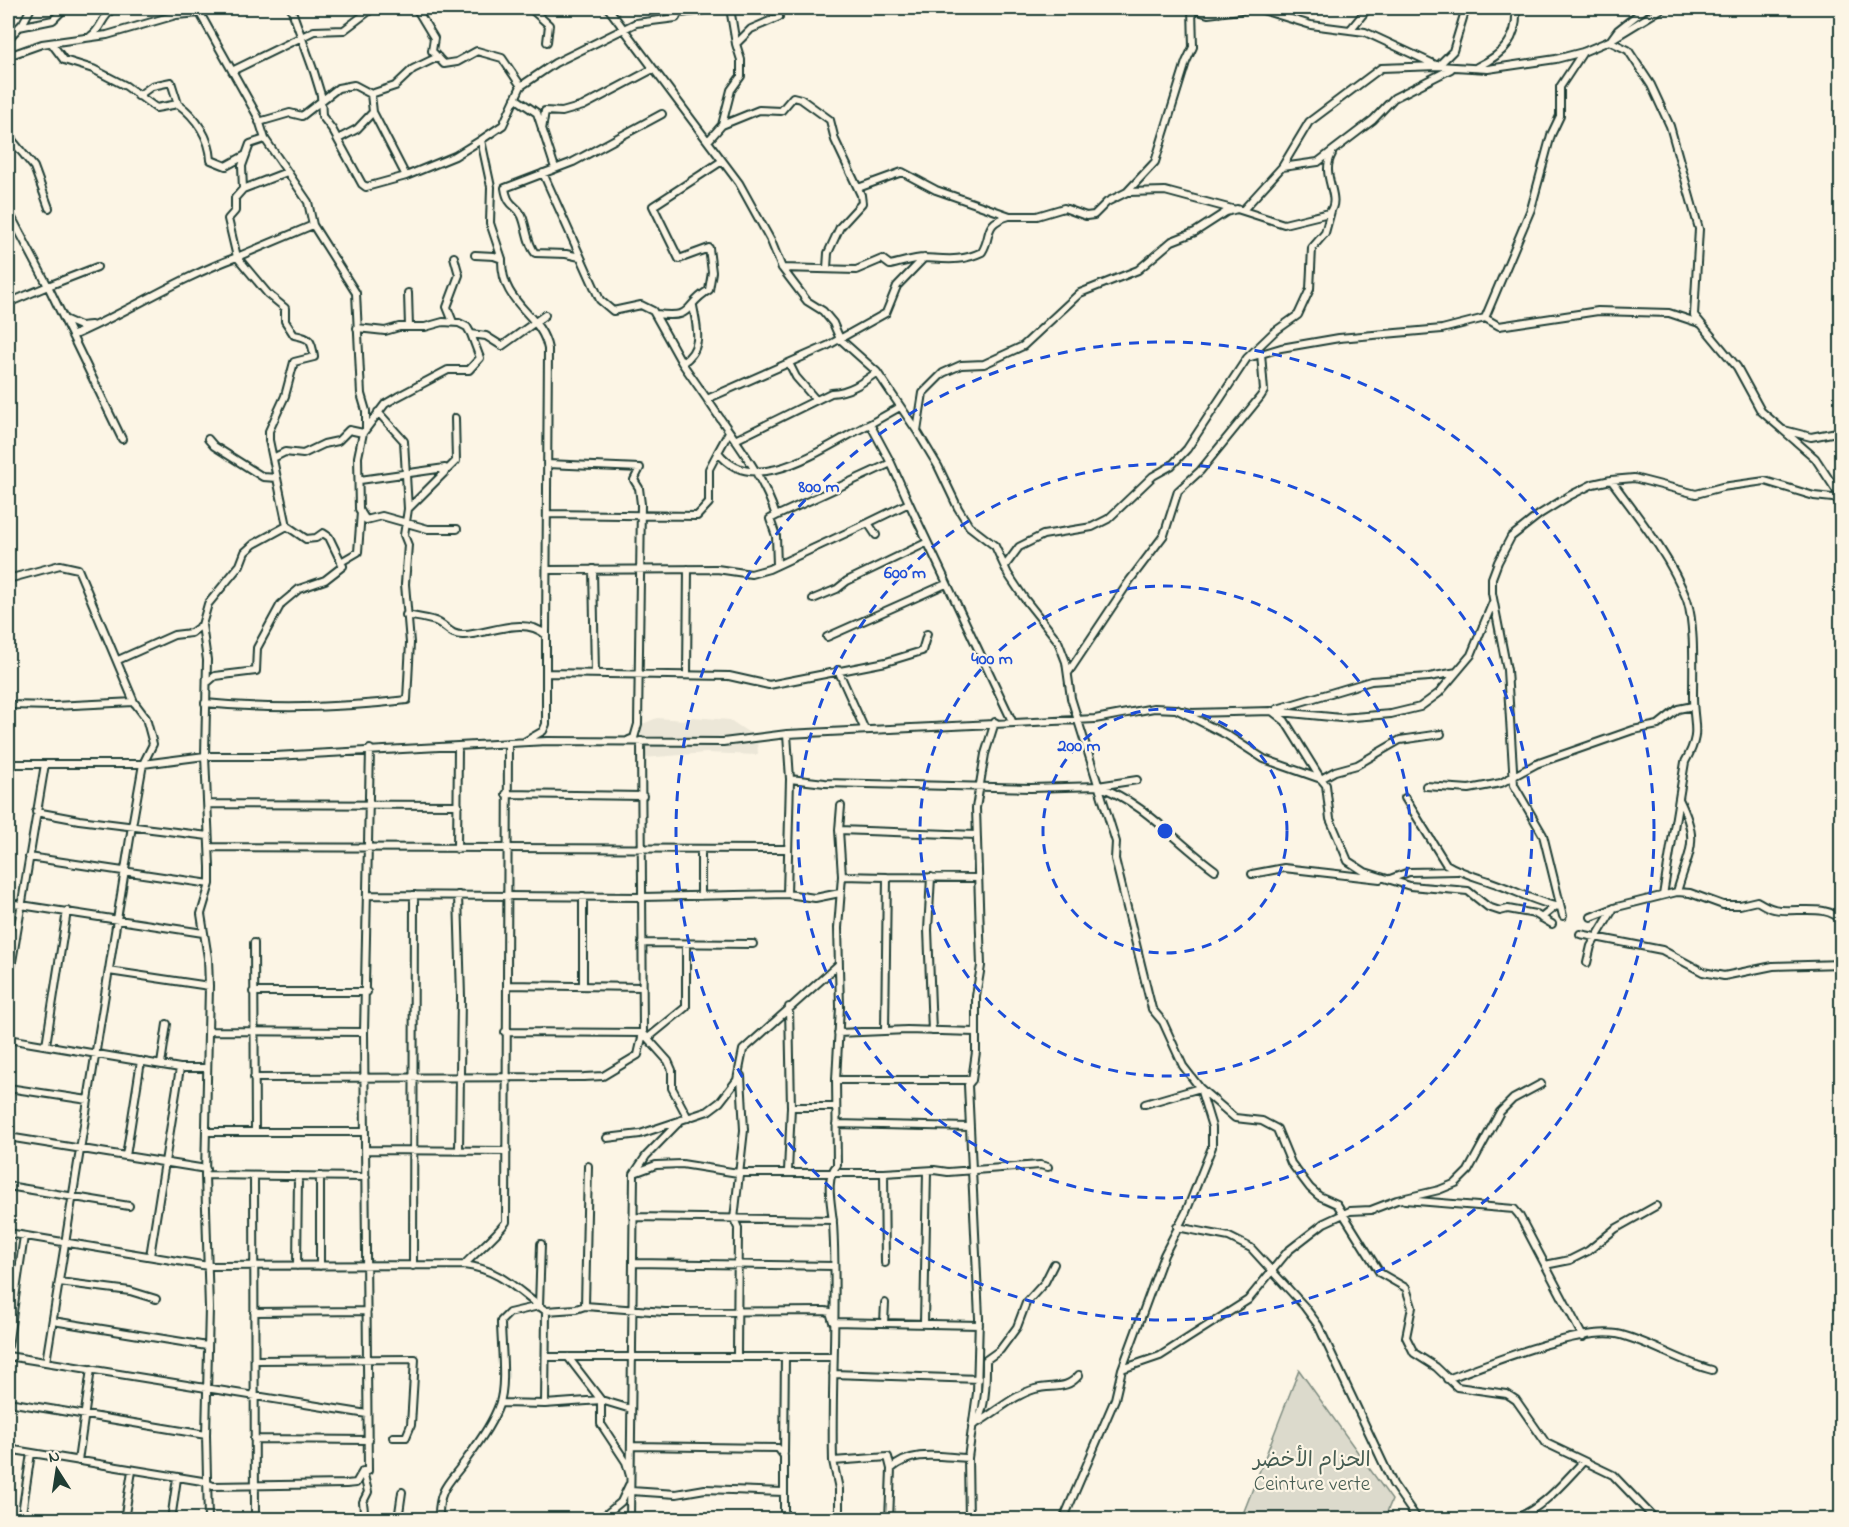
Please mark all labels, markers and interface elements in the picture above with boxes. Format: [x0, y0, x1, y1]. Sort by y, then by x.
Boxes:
text: 800 m [798, 475, 839, 501]
text: 600 m [884, 561, 926, 587]
text: 400 m [971, 647, 1013, 673]
text: 200 m [1057, 734, 1101, 760]
centre of rings [1155, 821, 1175, 841]
north arrow [27, 1440, 87, 1500]
text: N [47, 1444, 62, 1470]
park label: الحزام الأخضر Ceinture verte [1251, 1445, 1371, 1500]

